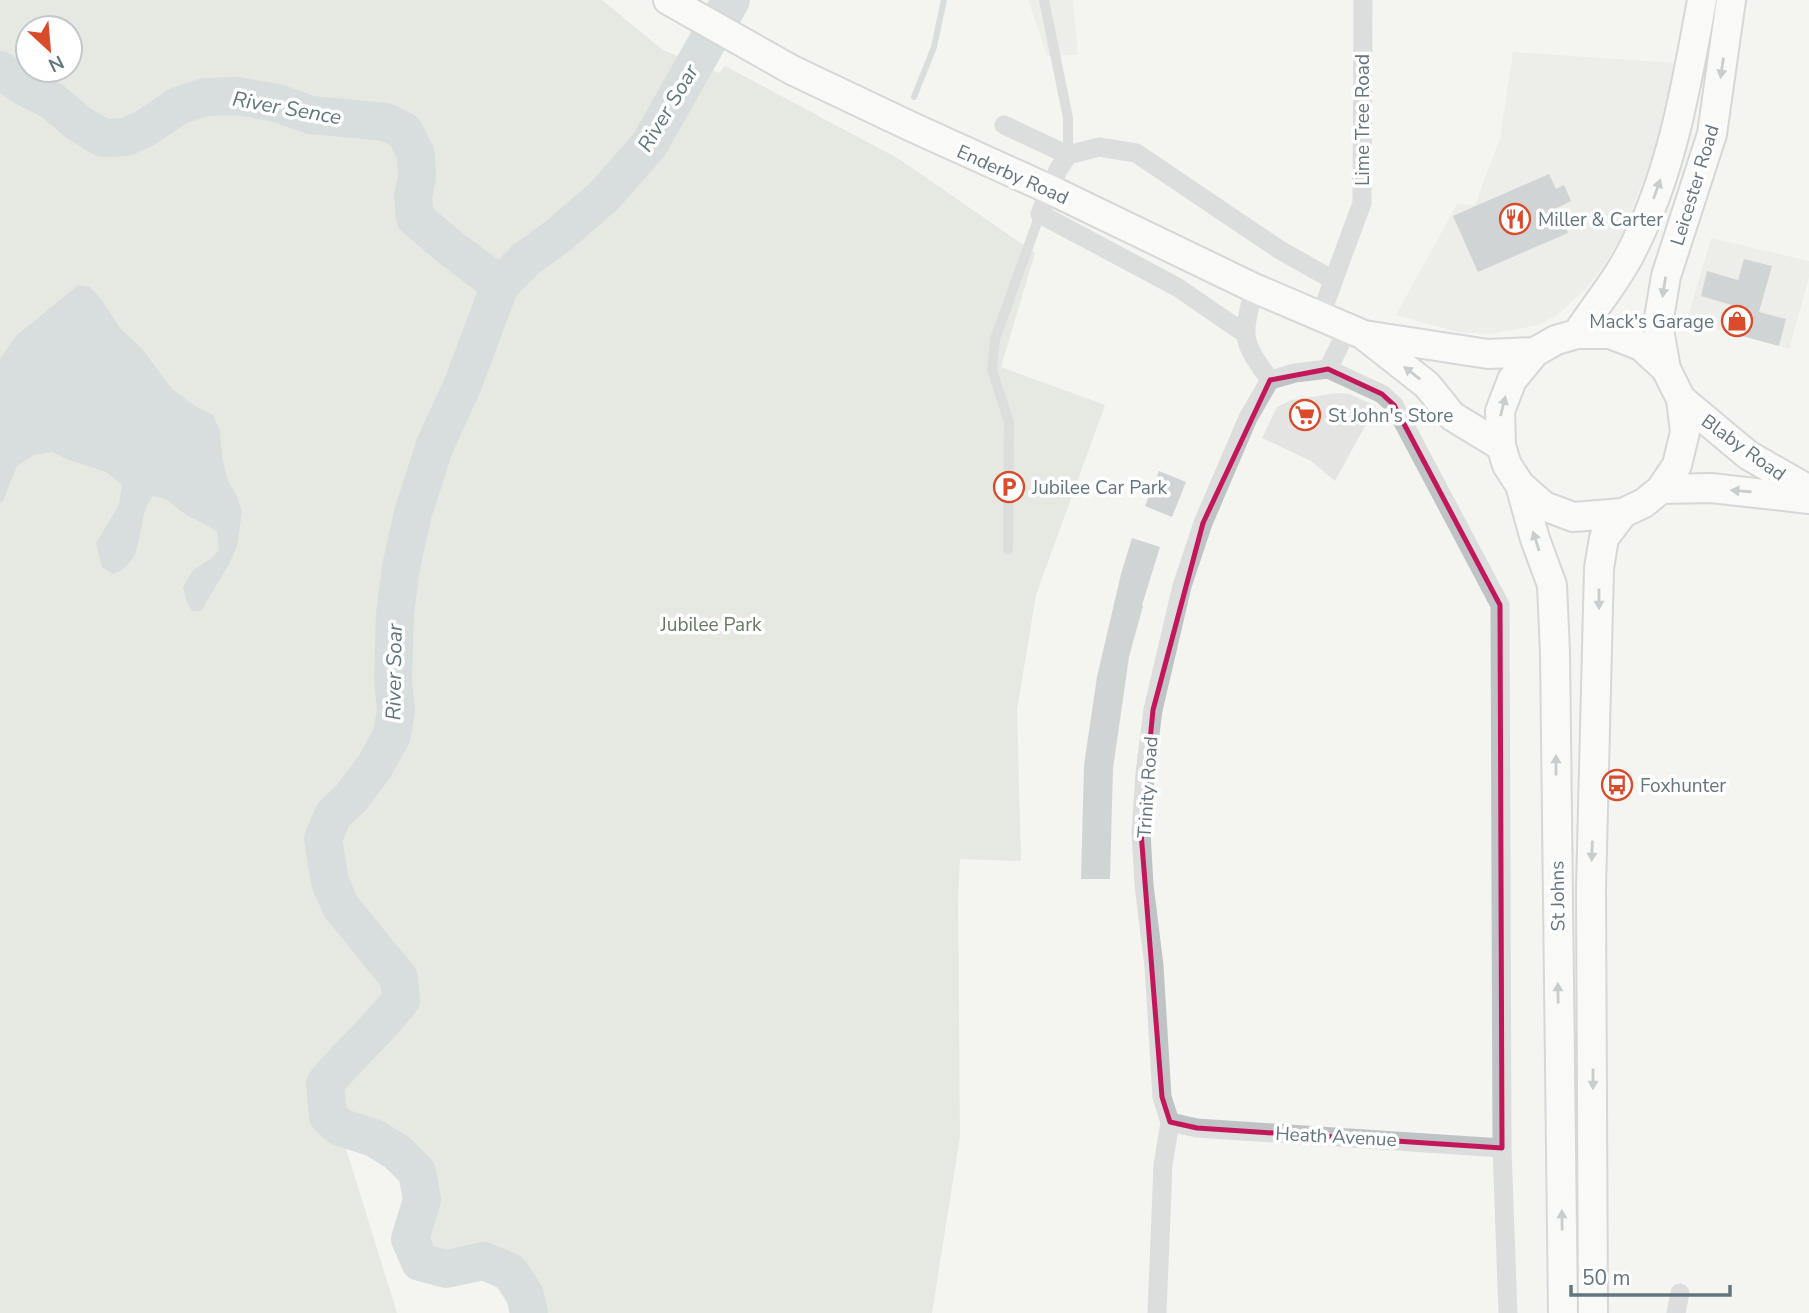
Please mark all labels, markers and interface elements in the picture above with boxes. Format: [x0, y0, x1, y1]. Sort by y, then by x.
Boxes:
north arrow [14, 14, 84, 84]
text: N [44, 49, 68, 78]
street label: Lime Tree Road [1350, 54, 1376, 186]
one-way arrow [1716, 57, 1727, 79]
water label: River Soar [631, 59, 705, 157]
water label: River Sence [230, 85, 344, 131]
street label: Leicester Road [1664, 122, 1726, 249]
street label: Enderby Road [953, 139, 1073, 211]
one-way arrow [1652, 179, 1663, 200]
restaurant icon: Miller & Carter [1498, 202, 1532, 236]
place label: Miller & Carter [1538, 207, 1663, 233]
one-way arrow [1658, 276, 1669, 298]
shop icon: Mack's Garage [1720, 304, 1754, 338]
place label: Mack's Garage [1589, 309, 1714, 335]
one-way arrow [1403, 366, 1421, 380]
one-way arrow [1498, 395, 1509, 417]
supermarket icon: St John's Store [1288, 398, 1322, 432]
place label: St John's Store [1328, 403, 1453, 429]
street label: Blaby Road [1696, 408, 1791, 487]
parking icon: Jubilee Car Park [992, 470, 1026, 504]
place label: Jubilee Car Park [1031, 475, 1168, 501]
one-way arrow [1730, 485, 1752, 496]
one-way arrow [1530, 530, 1541, 551]
one-way arrow [1593, 589, 1605, 611]
park label: Jubilee Park [660, 612, 762, 638]
water label: River Soar [379, 623, 409, 721]
street label: Trinity Road [1131, 735, 1165, 839]
one-way arrow [1550, 754, 1561, 776]
bus stop icon: Foxhunter [1600, 768, 1634, 802]
place label: Foxhunter [1640, 773, 1726, 799]
one-way arrow [1587, 840, 1598, 862]
street label: St Johns [1544, 860, 1572, 932]
one-way arrow [1552, 982, 1564, 1004]
one-way arrow [1587, 1068, 1599, 1090]
street label: Heath Avenue [1275, 1121, 1397, 1153]
one-way arrow [1556, 1209, 1568, 1231]
scale bar [1571, 1254, 1730, 1298]
text: 50 m [1582, 1264, 1631, 1292]

